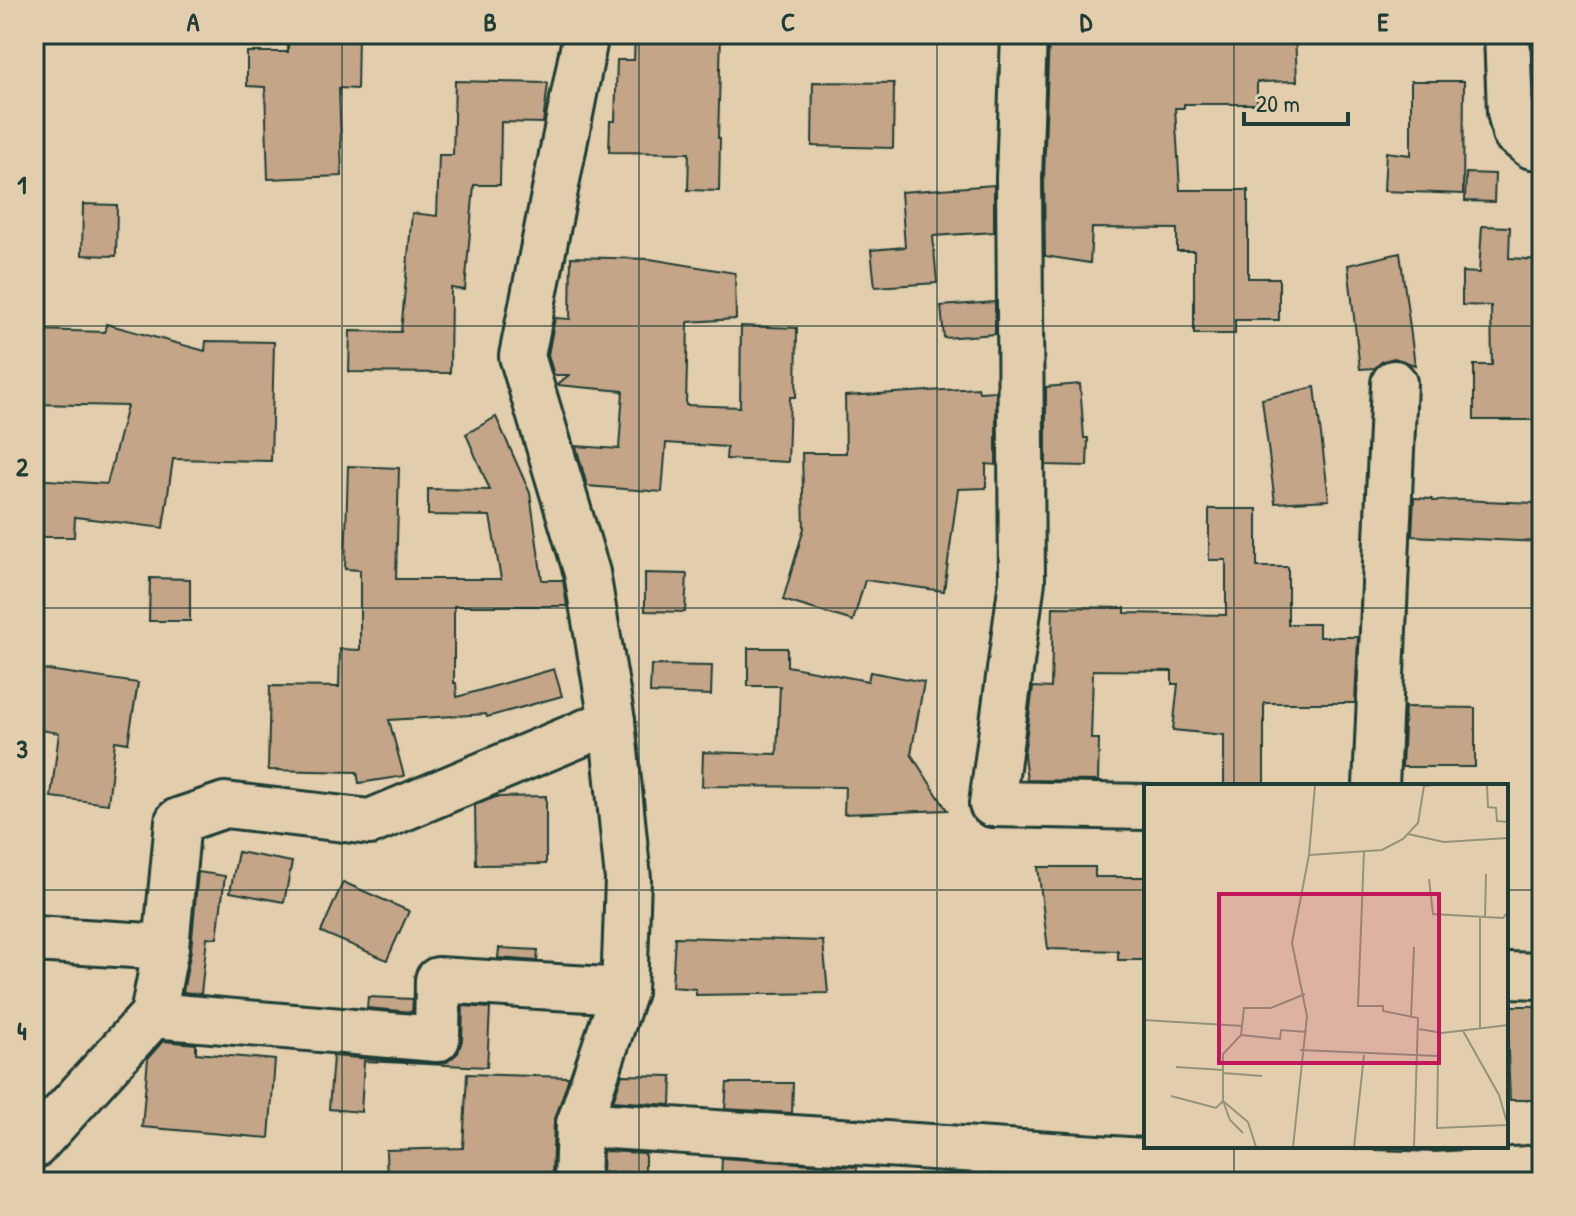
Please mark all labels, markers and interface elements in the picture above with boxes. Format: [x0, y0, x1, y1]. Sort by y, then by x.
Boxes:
text: A [187, 4, 200, 39]
text: B [483, 4, 497, 39]
text: C [781, 4, 795, 39]
text: D [1080, 4, 1093, 39]
text: E [1377, 4, 1389, 39]
scale bar [1244, 76, 1348, 126]
text: 20 m [1256, 87, 1300, 119]
text: 1 [17, 167, 27, 202]
text: 2 [16, 449, 29, 484]
text: 3 [16, 731, 28, 766]
inset map [1144, 784, 1508, 1148]
text: 4 [17, 1013, 27, 1048]

